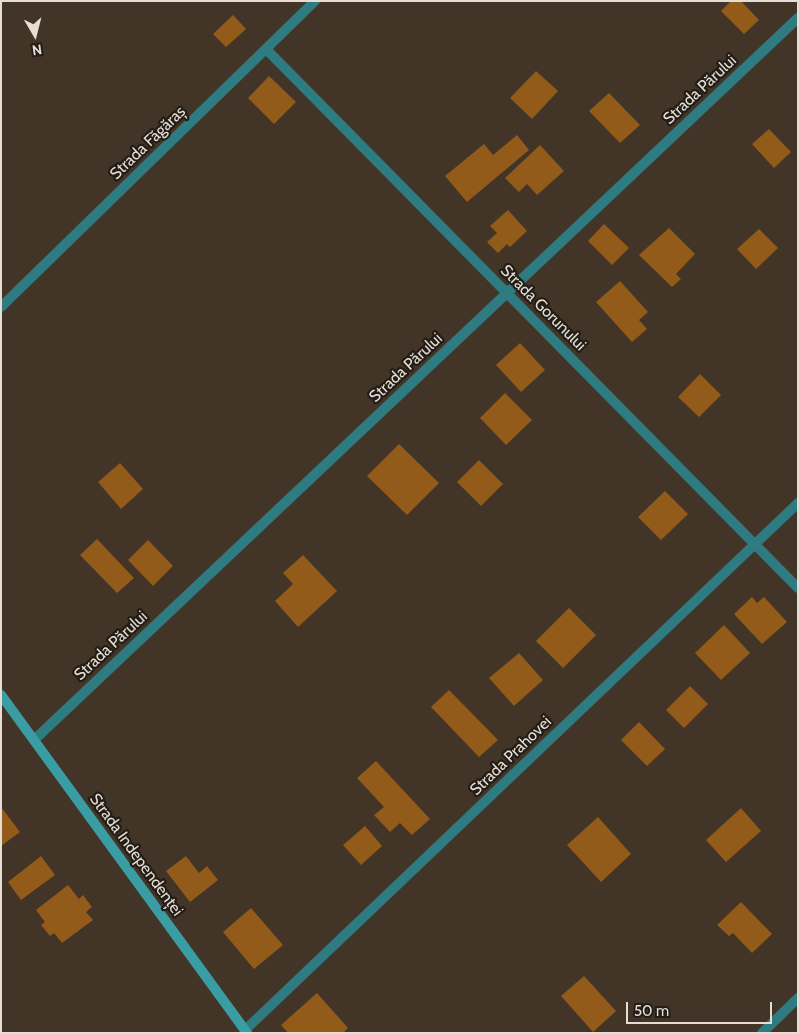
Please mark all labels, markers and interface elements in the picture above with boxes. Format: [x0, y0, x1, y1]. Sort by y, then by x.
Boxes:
north arrow [10, 10, 60, 60]
text: N [31, 40, 43, 59]
street label: Strada Părului [659, 51, 741, 129]
street label: Strada Făgăraș [106, 102, 190, 184]
street label: Strada Gorunului [496, 261, 590, 355]
street label: Strada Părului [365, 329, 447, 407]
street label: Strada Părului [70, 607, 152, 685]
street label: Strada Prahovei [466, 712, 556, 800]
street label: Strada Independenței [85, 790, 187, 920]
scale bar [629, 992, 775, 1024]
text: 50 m [634, 1002, 669, 1020]

